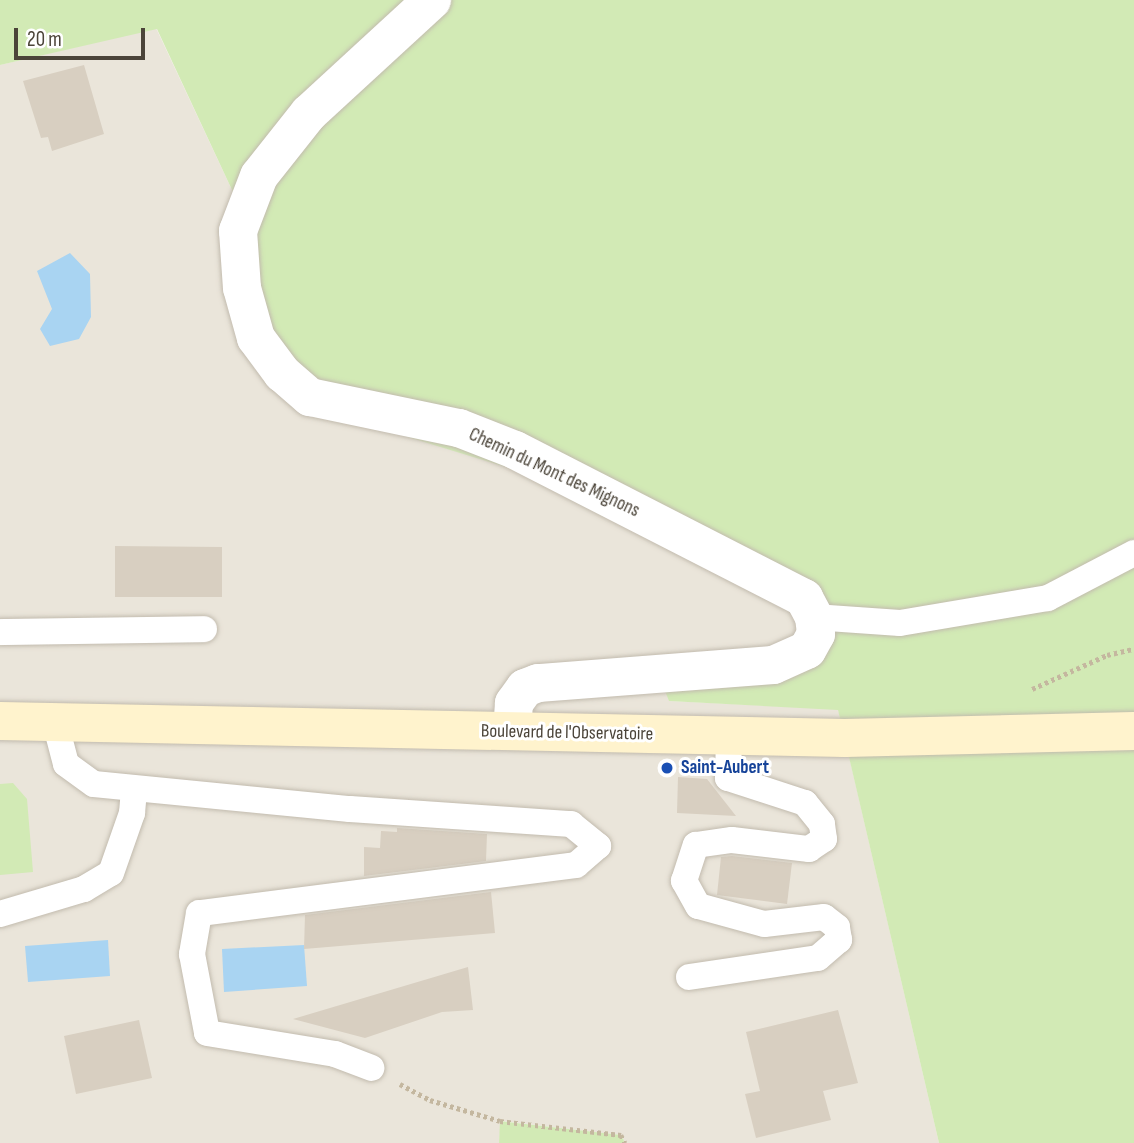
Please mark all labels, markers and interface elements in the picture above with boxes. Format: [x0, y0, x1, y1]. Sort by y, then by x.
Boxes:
scale bar [18, 14, 149, 58]
text: 20 m [27, 27, 62, 52]
street label: Chemin du Mont des Mignons [465, 423, 643, 523]
street label: Boulevard de l'Observatoire [481, 720, 653, 746]
place label: Saint-Aubert [681, 757, 769, 779]
marker: Saint-Aubert [659, 760, 675, 776]

